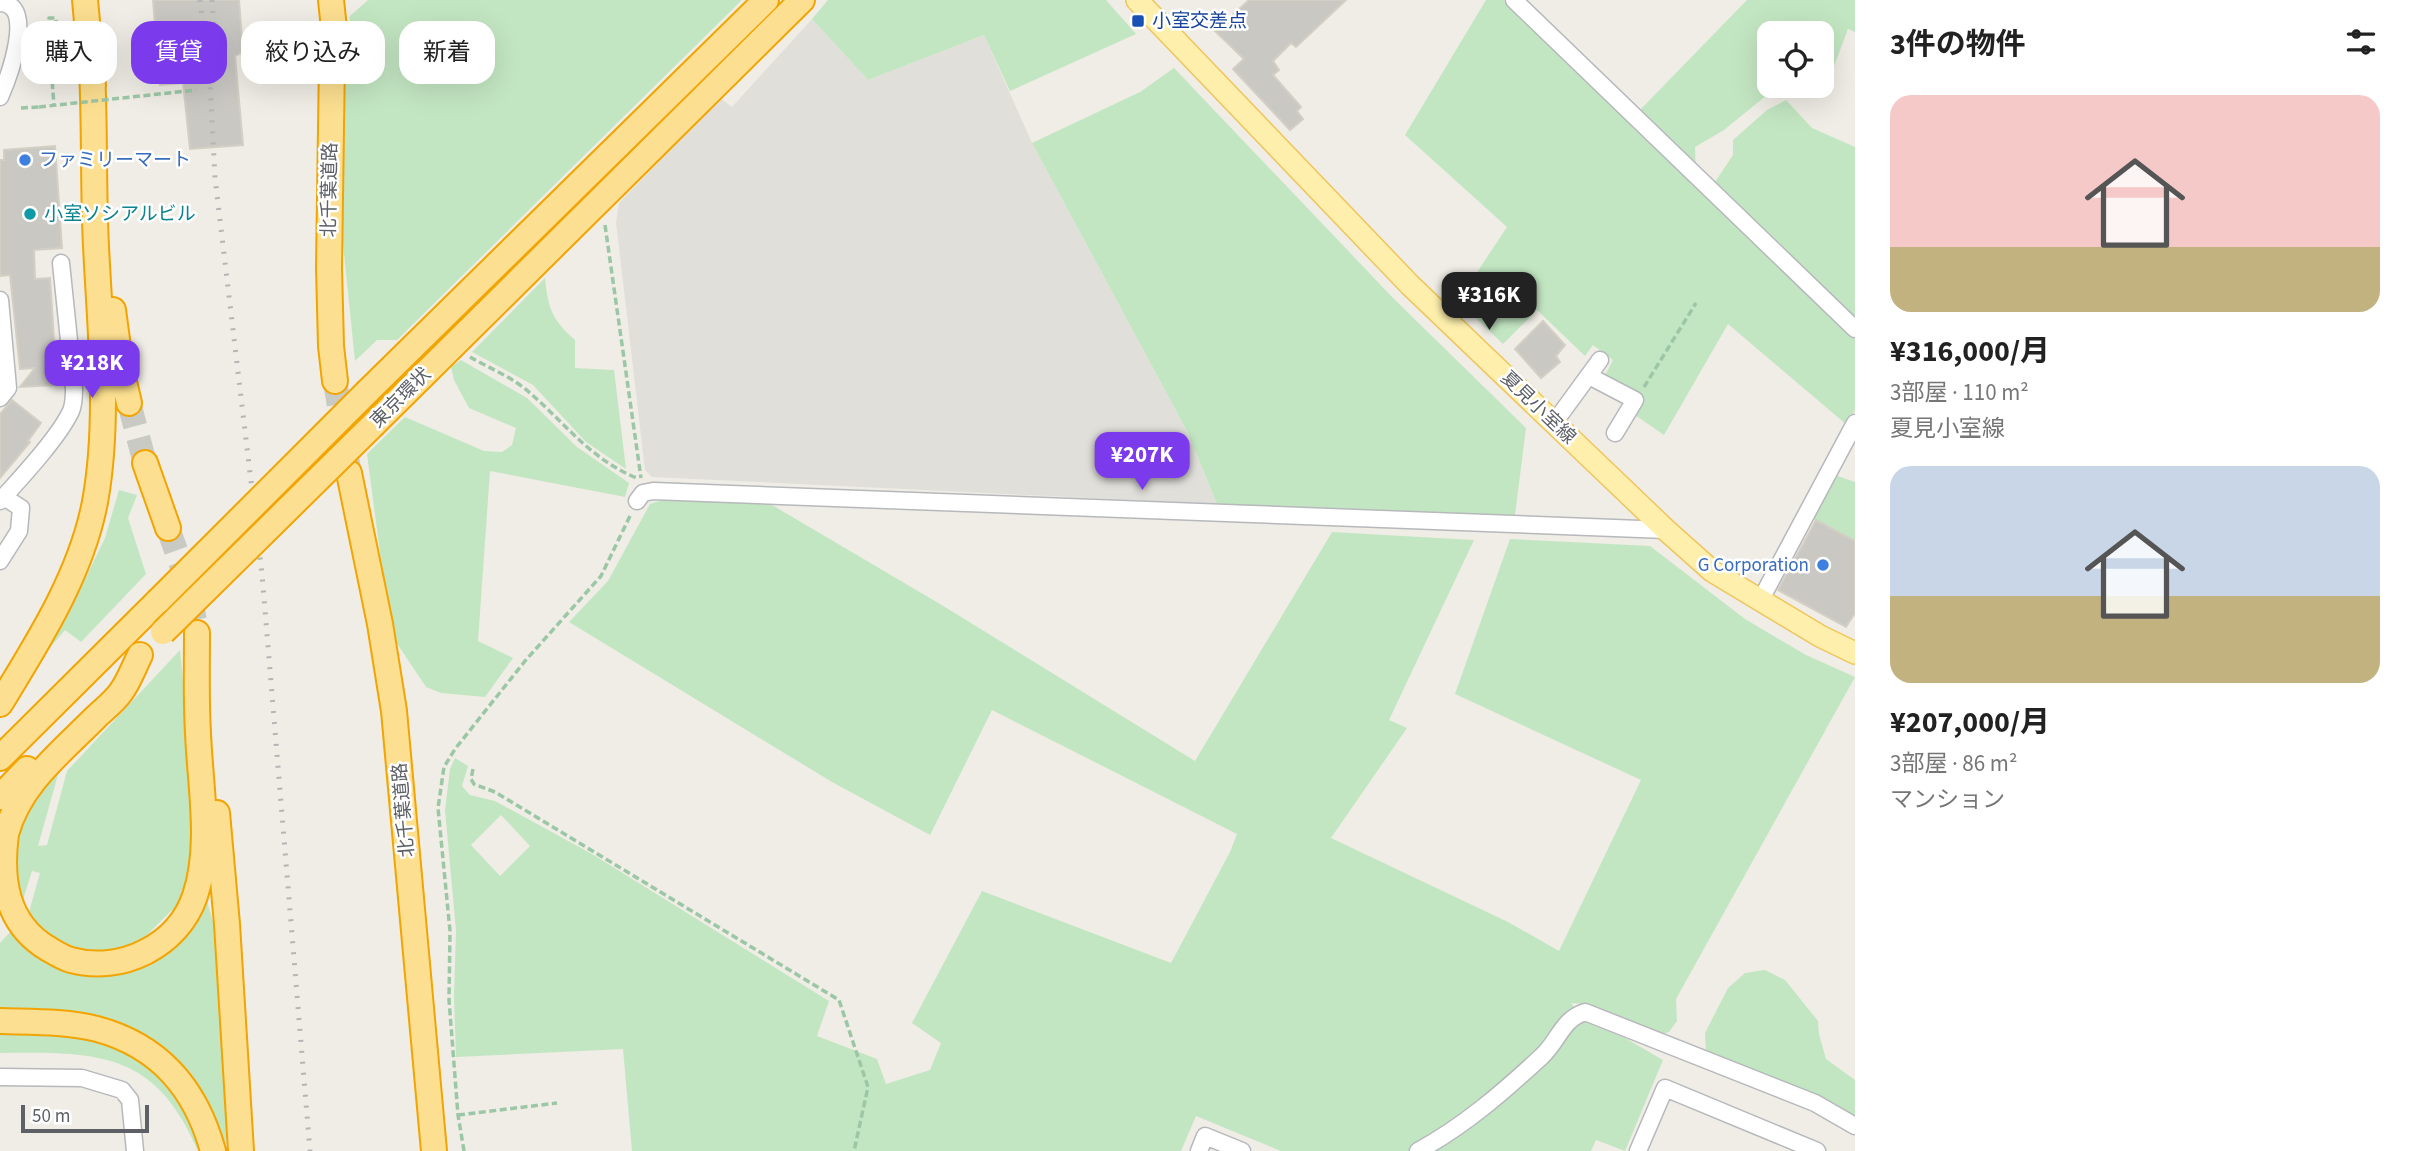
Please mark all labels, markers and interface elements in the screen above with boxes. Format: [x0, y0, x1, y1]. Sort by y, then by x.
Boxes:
place label: 小室交差点 [1152, 8, 1247, 35]
marker: 小室交差点 [1130, 13, 1146, 29]
chip: 購入 [21, 21, 117, 84]
chip: 賃貸 [131, 21, 227, 84]
chip: 絞り込み [241, 21, 385, 84]
chip: 新着 [399, 21, 495, 84]
map controls [1757, 21, 1834, 98]
button: locate [1757, 21, 1834, 98]
text: 3件の物件 [1890, 23, 2026, 66]
icon: filters [2342, 23, 2380, 61]
icon: home [2072, 140, 2198, 266]
street label: 北千葉道路 [316, 142, 344, 238]
place label: ファミリーマート [39, 147, 191, 174]
marker: ファミリーマート [17, 152, 33, 168]
place label: 小室ソシアルビル [44, 201, 196, 228]
marker: 小室ソシアルビル [22, 206, 38, 222]
pin: ¥316K [1440, 272, 1538, 332]
text: ¥316K [1458, 278, 1520, 311]
text: ¥316,000/月 [1890, 330, 2050, 373]
pin: ¥218K [43, 340, 141, 400]
text: ¥218K [61, 346, 123, 379]
street label: 東京環状 [365, 362, 437, 434]
street label: 夏見小室線 [1494, 365, 1582, 451]
text: 3部屋 · 110 m² [1890, 376, 2029, 409]
text: 夏見小室線 [1890, 412, 2005, 445]
pin: ¥207K [1093, 433, 1191, 492]
text: ¥207K [1111, 438, 1173, 471]
icon: home [2072, 511, 2198, 637]
place label: G Corporation [1698, 552, 1809, 579]
marker: G Corporation [1815, 557, 1831, 573]
text: ¥207,000/月 [1890, 701, 2050, 744]
text: 3部屋 · 86 m² [1890, 747, 2017, 780]
street label: 北千葉道路 [386, 761, 422, 859]
text: マンション [1890, 783, 2005, 816]
scale bar [21, 1102, 149, 1134]
text: 50 m [32, 1103, 70, 1130]

